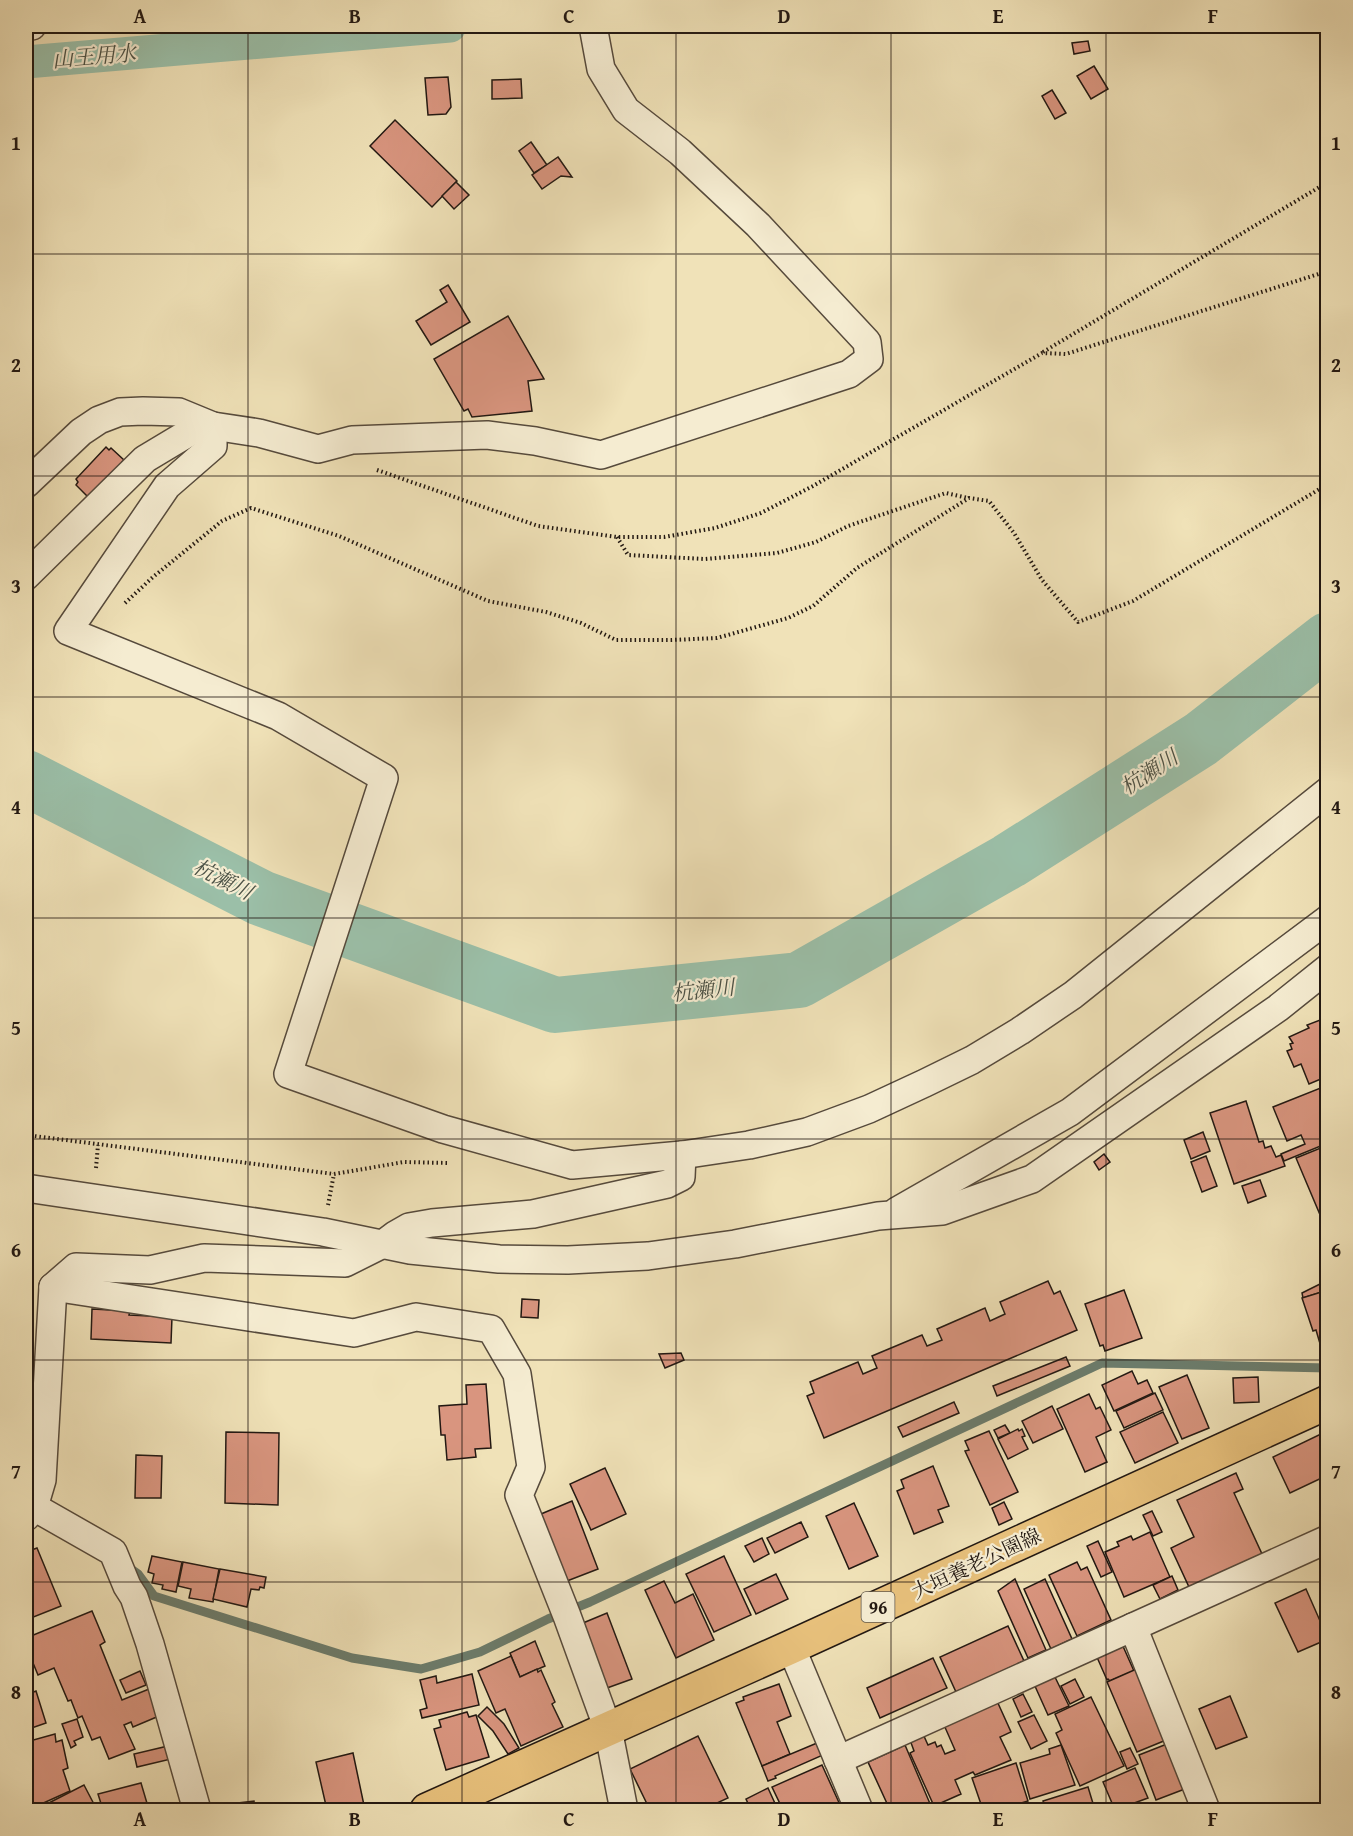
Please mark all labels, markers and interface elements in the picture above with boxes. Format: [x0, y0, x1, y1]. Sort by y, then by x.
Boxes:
text: A [134, 1, 147, 30]
text: B [349, 1, 361, 30]
text: C [563, 1, 575, 30]
text: D [777, 1, 791, 30]
text: E [993, 1, 1004, 30]
text: F [1208, 1, 1218, 30]
water label: 山王用水 [51, 37, 139, 75]
text: 1 [11, 128, 21, 157]
text: 1 [1331, 128, 1341, 157]
text: 2 [11, 350, 21, 379]
text: 2 [1331, 350, 1341, 379]
text: 3 [11, 571, 21, 600]
text: 3 [1331, 571, 1341, 600]
water label: 杭瀬川 [1114, 741, 1186, 802]
text: 4 [11, 792, 21, 821]
text: 4 [1331, 792, 1341, 821]
water label: 杭瀬川 [188, 851, 260, 908]
water label: 杭瀬川 [670, 971, 738, 1009]
text: 5 [11, 1013, 21, 1042]
text: 5 [1331, 1013, 1341, 1042]
text: 6 [11, 1235, 21, 1264]
text: 6 [1331, 1235, 1341, 1264]
text: 7 [11, 1456, 21, 1485]
text: 7 [1331, 1456, 1341, 1485]
street label: 大垣養老公園線 [906, 1520, 1046, 1606]
road number: 96 [862, 1592, 894, 1622]
text: 8 [11, 1677, 21, 1706]
text: 8 [1331, 1677, 1341, 1706]
text: A [134, 1804, 147, 1833]
text: B [349, 1804, 361, 1833]
text: C [563, 1804, 575, 1833]
text: D [777, 1804, 791, 1833]
text: E [993, 1804, 1004, 1833]
text: F [1208, 1804, 1218, 1833]

